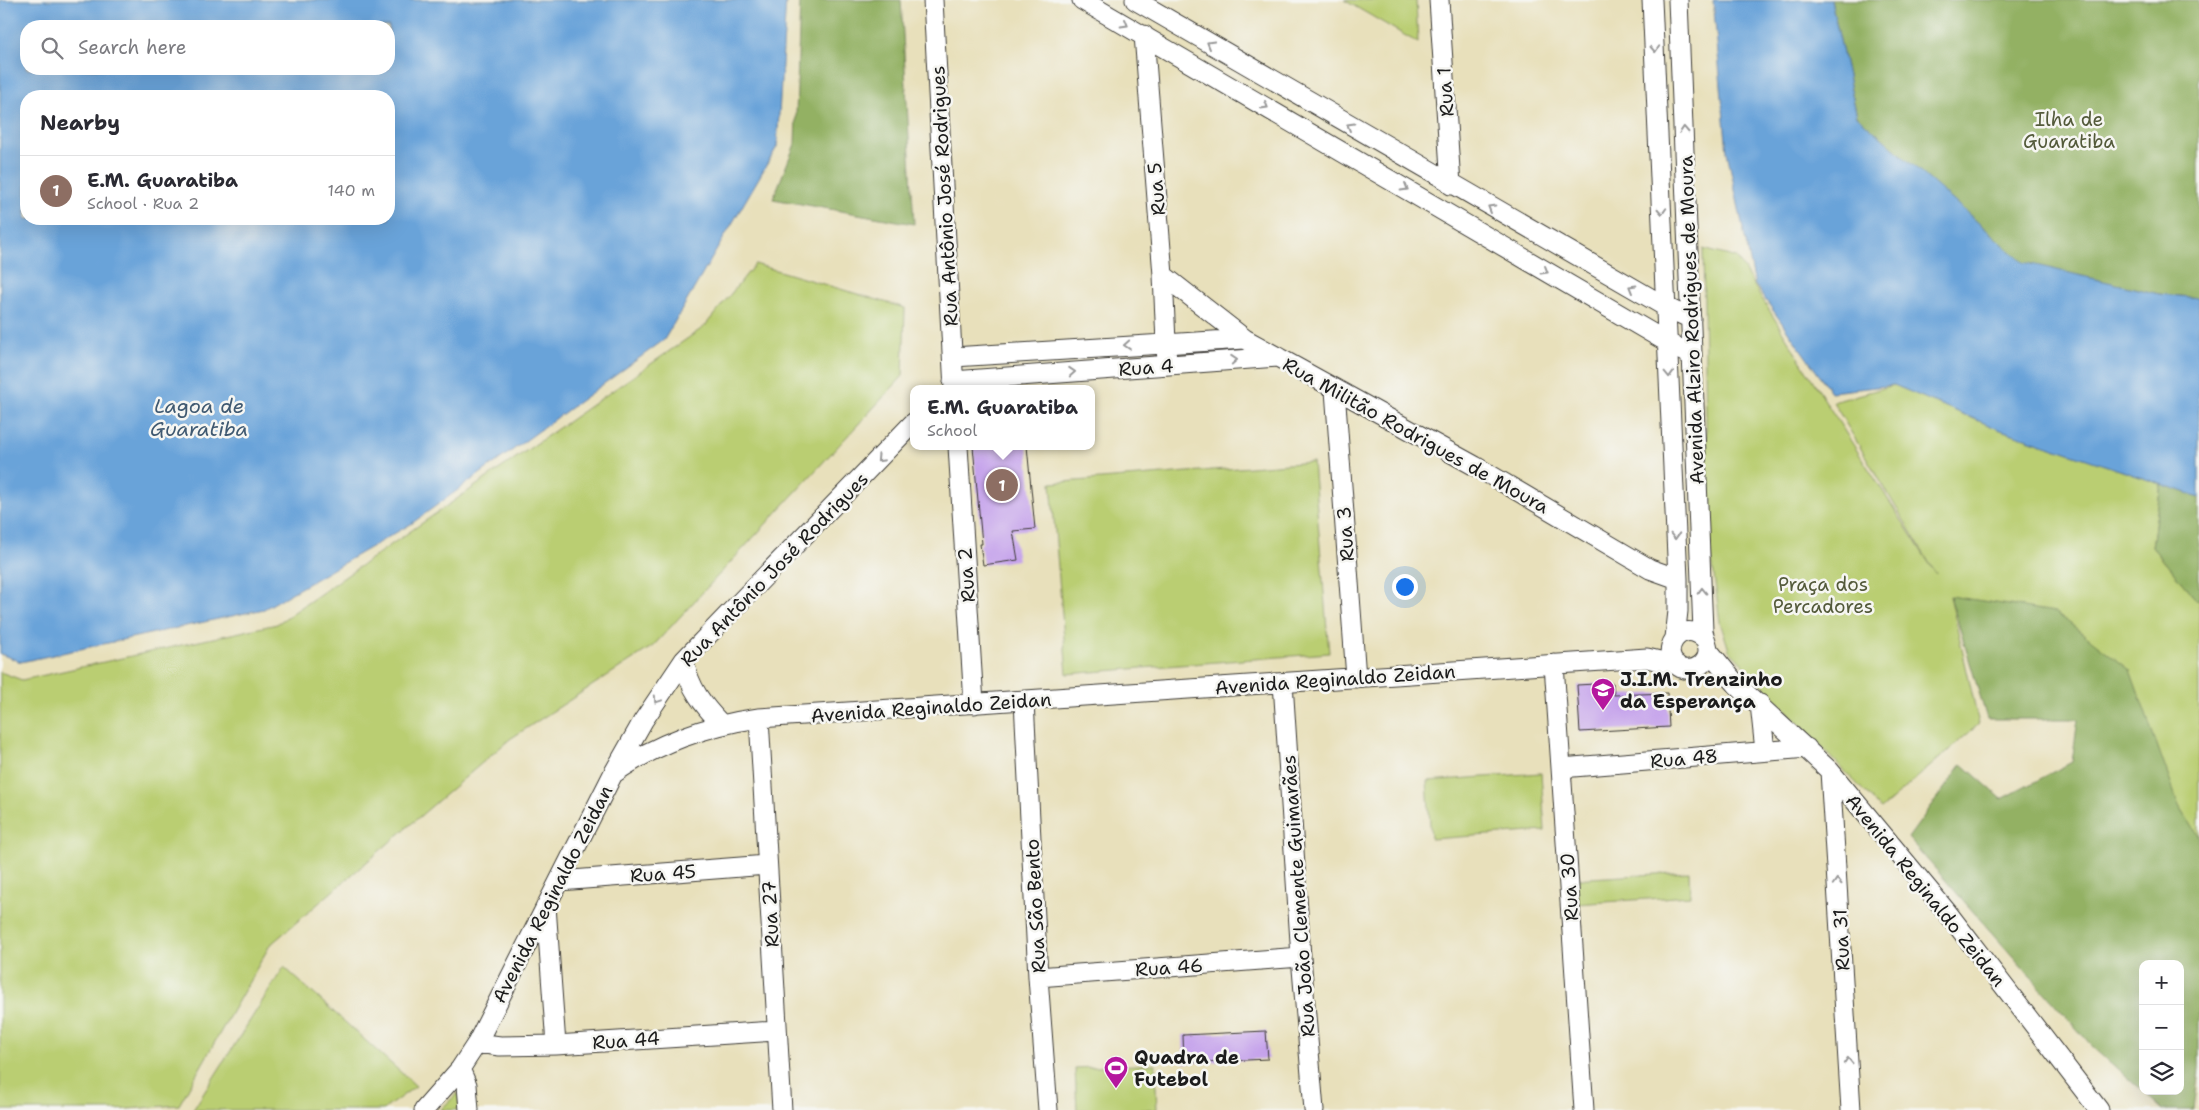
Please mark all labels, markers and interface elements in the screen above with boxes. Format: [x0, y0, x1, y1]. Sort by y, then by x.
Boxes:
one-way arrow [1119, 18, 1128, 28]
search box [20, 20, 395, 75]
icon: search [38, 34, 66, 62]
text: Search here [78, 35, 187, 60]
one-way arrow [1207, 40, 1216, 50]
one-way arrow [1649, 45, 1660, 53]
street label: Rua Antônio José Rodrigues [925, 65, 964, 327]
street label: Rua 1 [1431, 66, 1460, 118]
one-way arrow [1259, 100, 1268, 110]
park label: Ilha de Guaratiba [2023, 107, 2115, 154]
text: Nearby [40, 109, 120, 137]
one-way arrow [1347, 122, 1356, 132]
one-way arrow [1678, 126, 1689, 134]
street label: Avenida Alziro Rodrigues de Moura [1673, 155, 1710, 485]
street label: Rua 5 [1142, 161, 1171, 217]
text: E.M. Guaratiba [87, 168, 238, 193]
text: 1 [52, 180, 60, 201]
text: 140 m [328, 180, 375, 201]
one-way arrow [1400, 182, 1409, 192]
text: School · Rua 2 [87, 193, 199, 214]
one-way arrow [1487, 204, 1496, 214]
one-way arrow [1656, 207, 1667, 215]
one-way arrow [1540, 264, 1549, 274]
one-way arrow [1628, 285, 1637, 295]
one-way arrow [1122, 340, 1130, 351]
street label: Rua Militão Rodrigues de Moura [1278, 352, 1553, 519]
street label: Rua 4 [1118, 353, 1174, 382]
one-way arrow [1230, 355, 1238, 366]
one-way arrow [1068, 367, 1076, 378]
one-way arrow [1664, 370, 1675, 378]
popup [910, 385, 1095, 450]
water label: Lagoa de Guaratiba [150, 393, 248, 442]
text: E.M. Guaratiba [927, 395, 1078, 420]
text: School [927, 420, 977, 441]
one-way arrow [877, 453, 886, 462]
pin: 1 [986, 466, 1018, 504]
street label: Rua Antônio José Rodrigues [675, 467, 874, 672]
street label: Rua 3 [1331, 506, 1360, 562]
one-way arrow [1670, 532, 1681, 540]
street label: Rua 2 [952, 547, 981, 603]
park label: Praça dos Percadores [1773, 572, 1873, 619]
your location [1392, 574, 1418, 600]
one-way arrow [1697, 587, 1707, 594]
street label: Avenida Reginaldo Zeidan [1214, 659, 1456, 700]
place label: J.I.M. Trenzinho da Esperança [1620, 667, 1783, 714]
school or university icon: J.I.M. Trenzinho da Esperança [1590, 677, 1616, 711]
street label: Avenida Reginaldo Zeidan [810, 687, 1052, 728]
one-way arrow [654, 695, 663, 704]
street label: Rua 48 [1649, 743, 1719, 774]
street label: Rua João Clemente Guimarães [1276, 754, 1321, 1038]
street label: Avenida Reginaldo Zeidan [487, 781, 618, 1007]
street label: Avenida Reginaldo Zeidan [1840, 789, 2011, 992]
street label: Rua São Bento [1020, 838, 1051, 974]
street label: Rua 30 [1555, 852, 1584, 922]
street label: Rua 45 [629, 859, 697, 888]
one-way arrow [1832, 877, 1843, 885]
street label: Rua 27 [756, 880, 785, 948]
street label: Rua 31 [1827, 908, 1856, 972]
street label: Rua 46 [1134, 953, 1204, 982]
map controls [2139, 960, 2184, 1095]
button: + [2139, 960, 2184, 1005]
button: − [2139, 1005, 2184, 1050]
street label: Rua 44 [591, 1026, 661, 1055]
place label: Quadra de Futebol [1134, 1045, 1239, 1092]
button: layers [2139, 1050, 2184, 1095]
sports icon: Quadra de Futebol [1103, 1055, 1129, 1089]
one-way arrow [1842, 1057, 1853, 1065]

